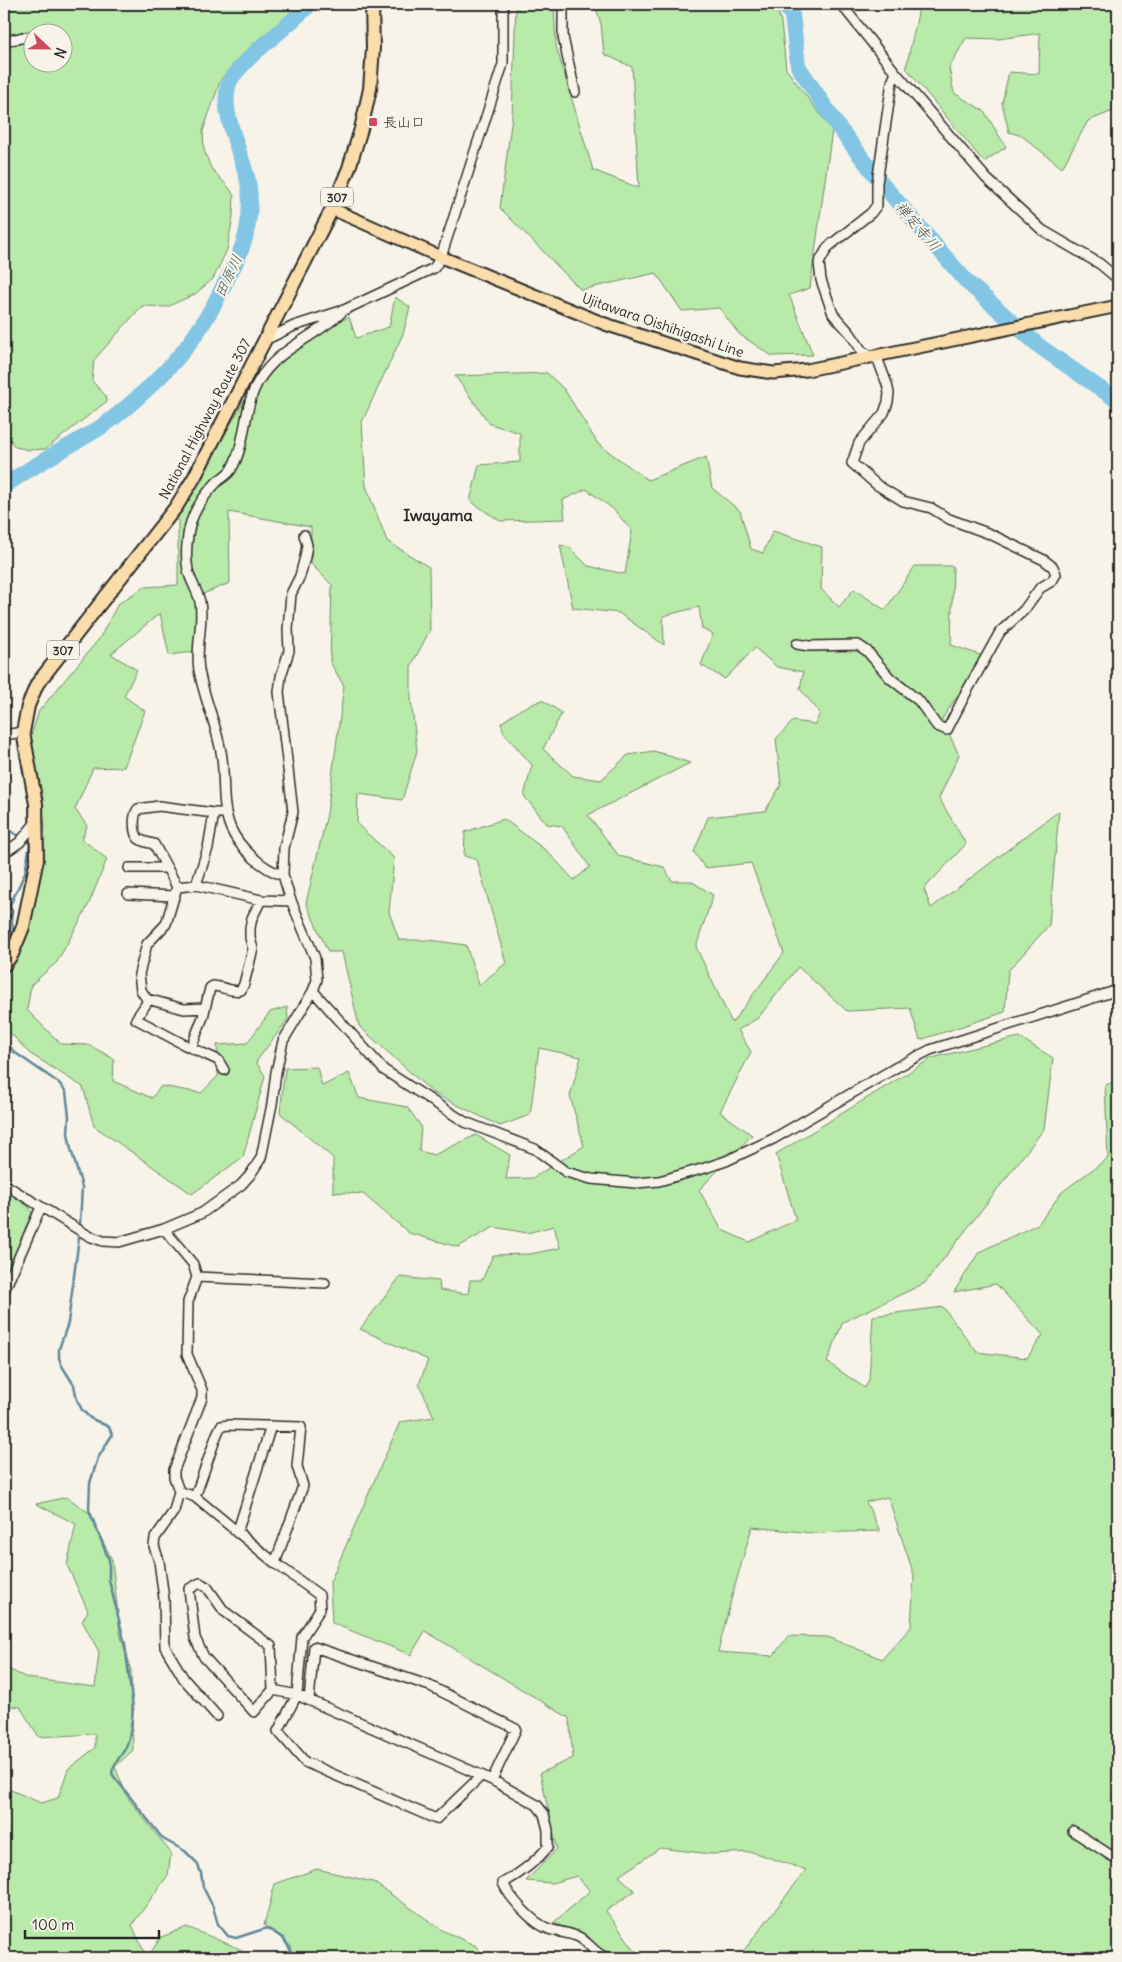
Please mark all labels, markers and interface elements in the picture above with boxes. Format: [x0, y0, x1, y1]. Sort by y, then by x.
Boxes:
north arrow [22, 22, 72, 72]
text: N [50, 45, 70, 61]
place label: 長山口 [383, 113, 425, 131]
marker: 長山口 [367, 116, 379, 128]
road number: 307 [321, 188, 353, 206]
water label: 禅定寺川 [891, 197, 945, 255]
water label: 田原川 [210, 252, 246, 300]
street label: Ujitawara Oishihigashi Line [580, 289, 746, 361]
street label: National Highway Route 307 [155, 336, 255, 502]
district label: Iwayama [403, 505, 473, 526]
road number: 307 [47, 640, 79, 660]
scale bar [25, 1907, 159, 1939]
text: 100 m [32, 1915, 74, 1934]

